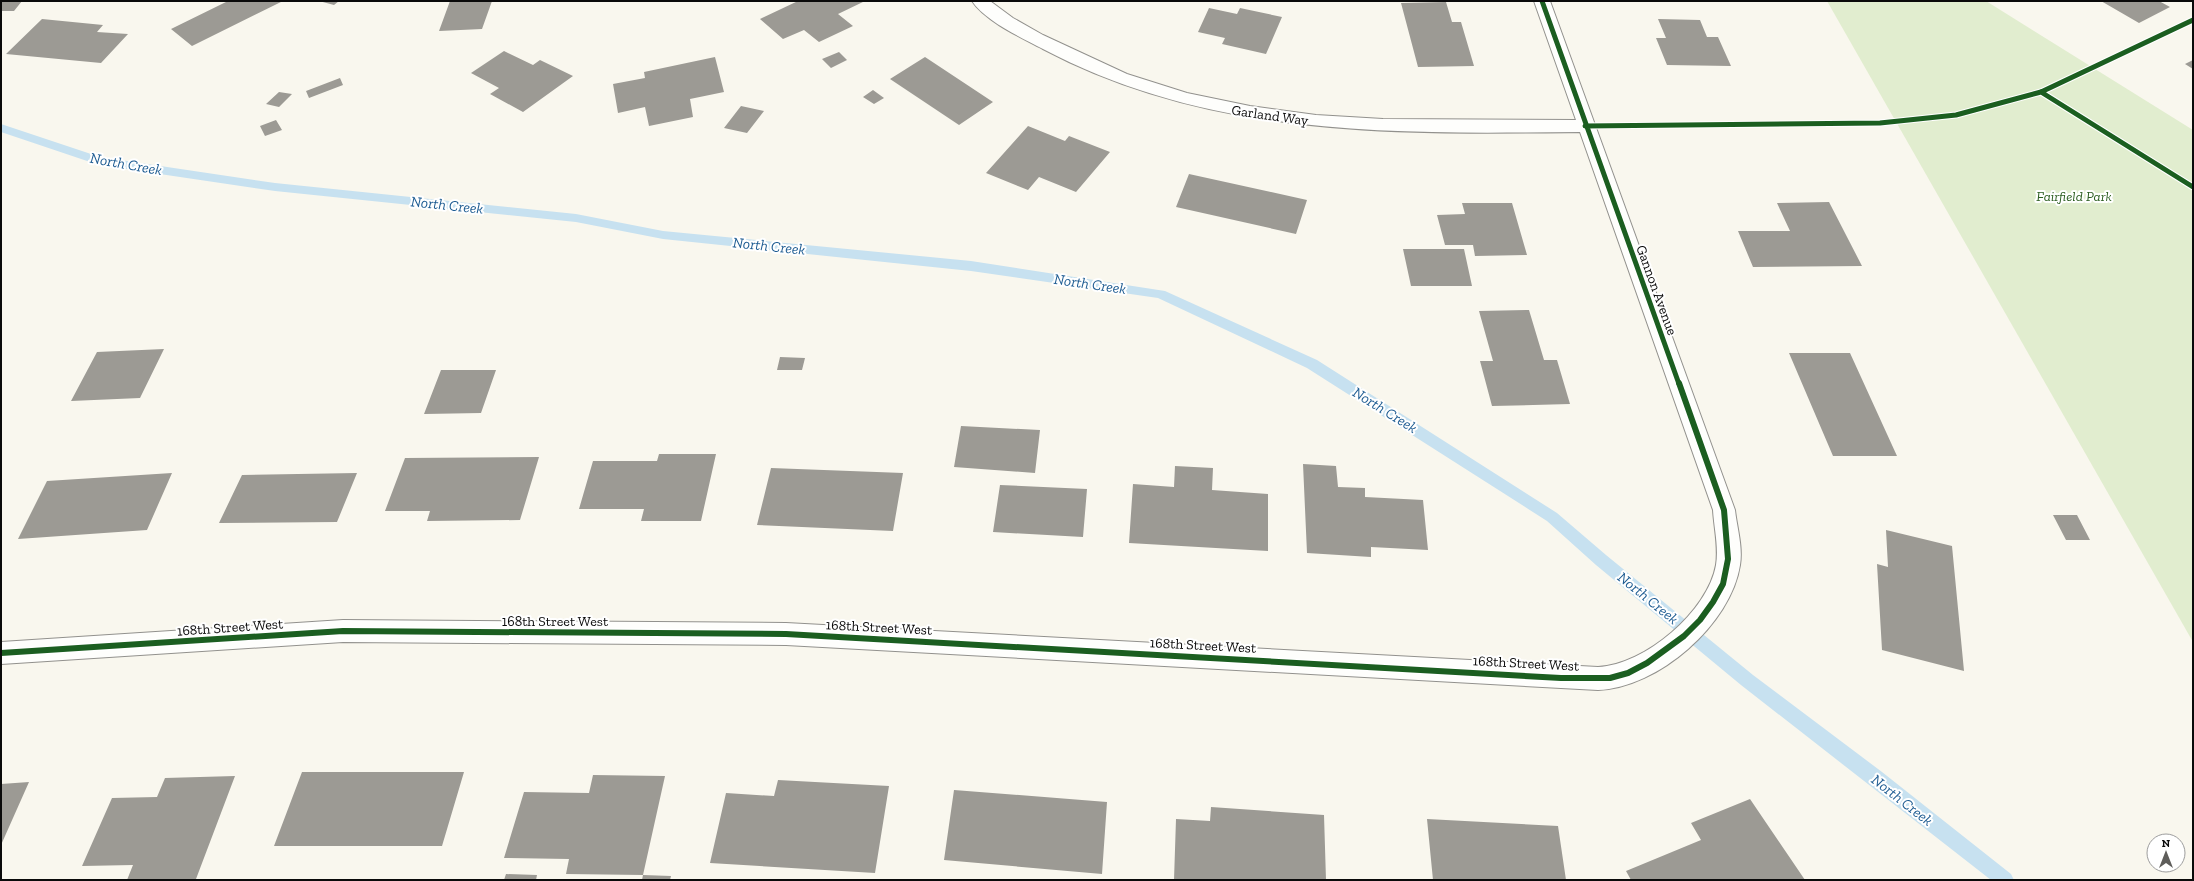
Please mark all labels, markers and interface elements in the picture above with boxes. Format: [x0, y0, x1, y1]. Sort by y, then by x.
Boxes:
street label: Garland Way [1231, 102, 1310, 129]
water label: North Creek [88, 149, 164, 179]
park label: Fairfield Park [2036, 188, 2112, 205]
water label: North Creek [410, 192, 485, 218]
water label: North Creek [732, 233, 807, 259]
street label: Gannon Avenue [1632, 243, 1681, 338]
water label: North Creek [1053, 270, 1128, 298]
water label: North Creek [1349, 383, 1421, 437]
water label: North Creek [1614, 568, 1682, 628]
street label: 168th Street West [502, 613, 609, 630]
street label: 168th Street West [176, 615, 284, 640]
street label: 168th Street West [825, 616, 933, 639]
street label: 168th Street West [1149, 634, 1257, 657]
street label: 168th Street West [1472, 652, 1580, 675]
water label: North Creek [1868, 770, 1937, 830]
north arrow [2146, 833, 2186, 873]
text: N [2162, 837, 2171, 850]

